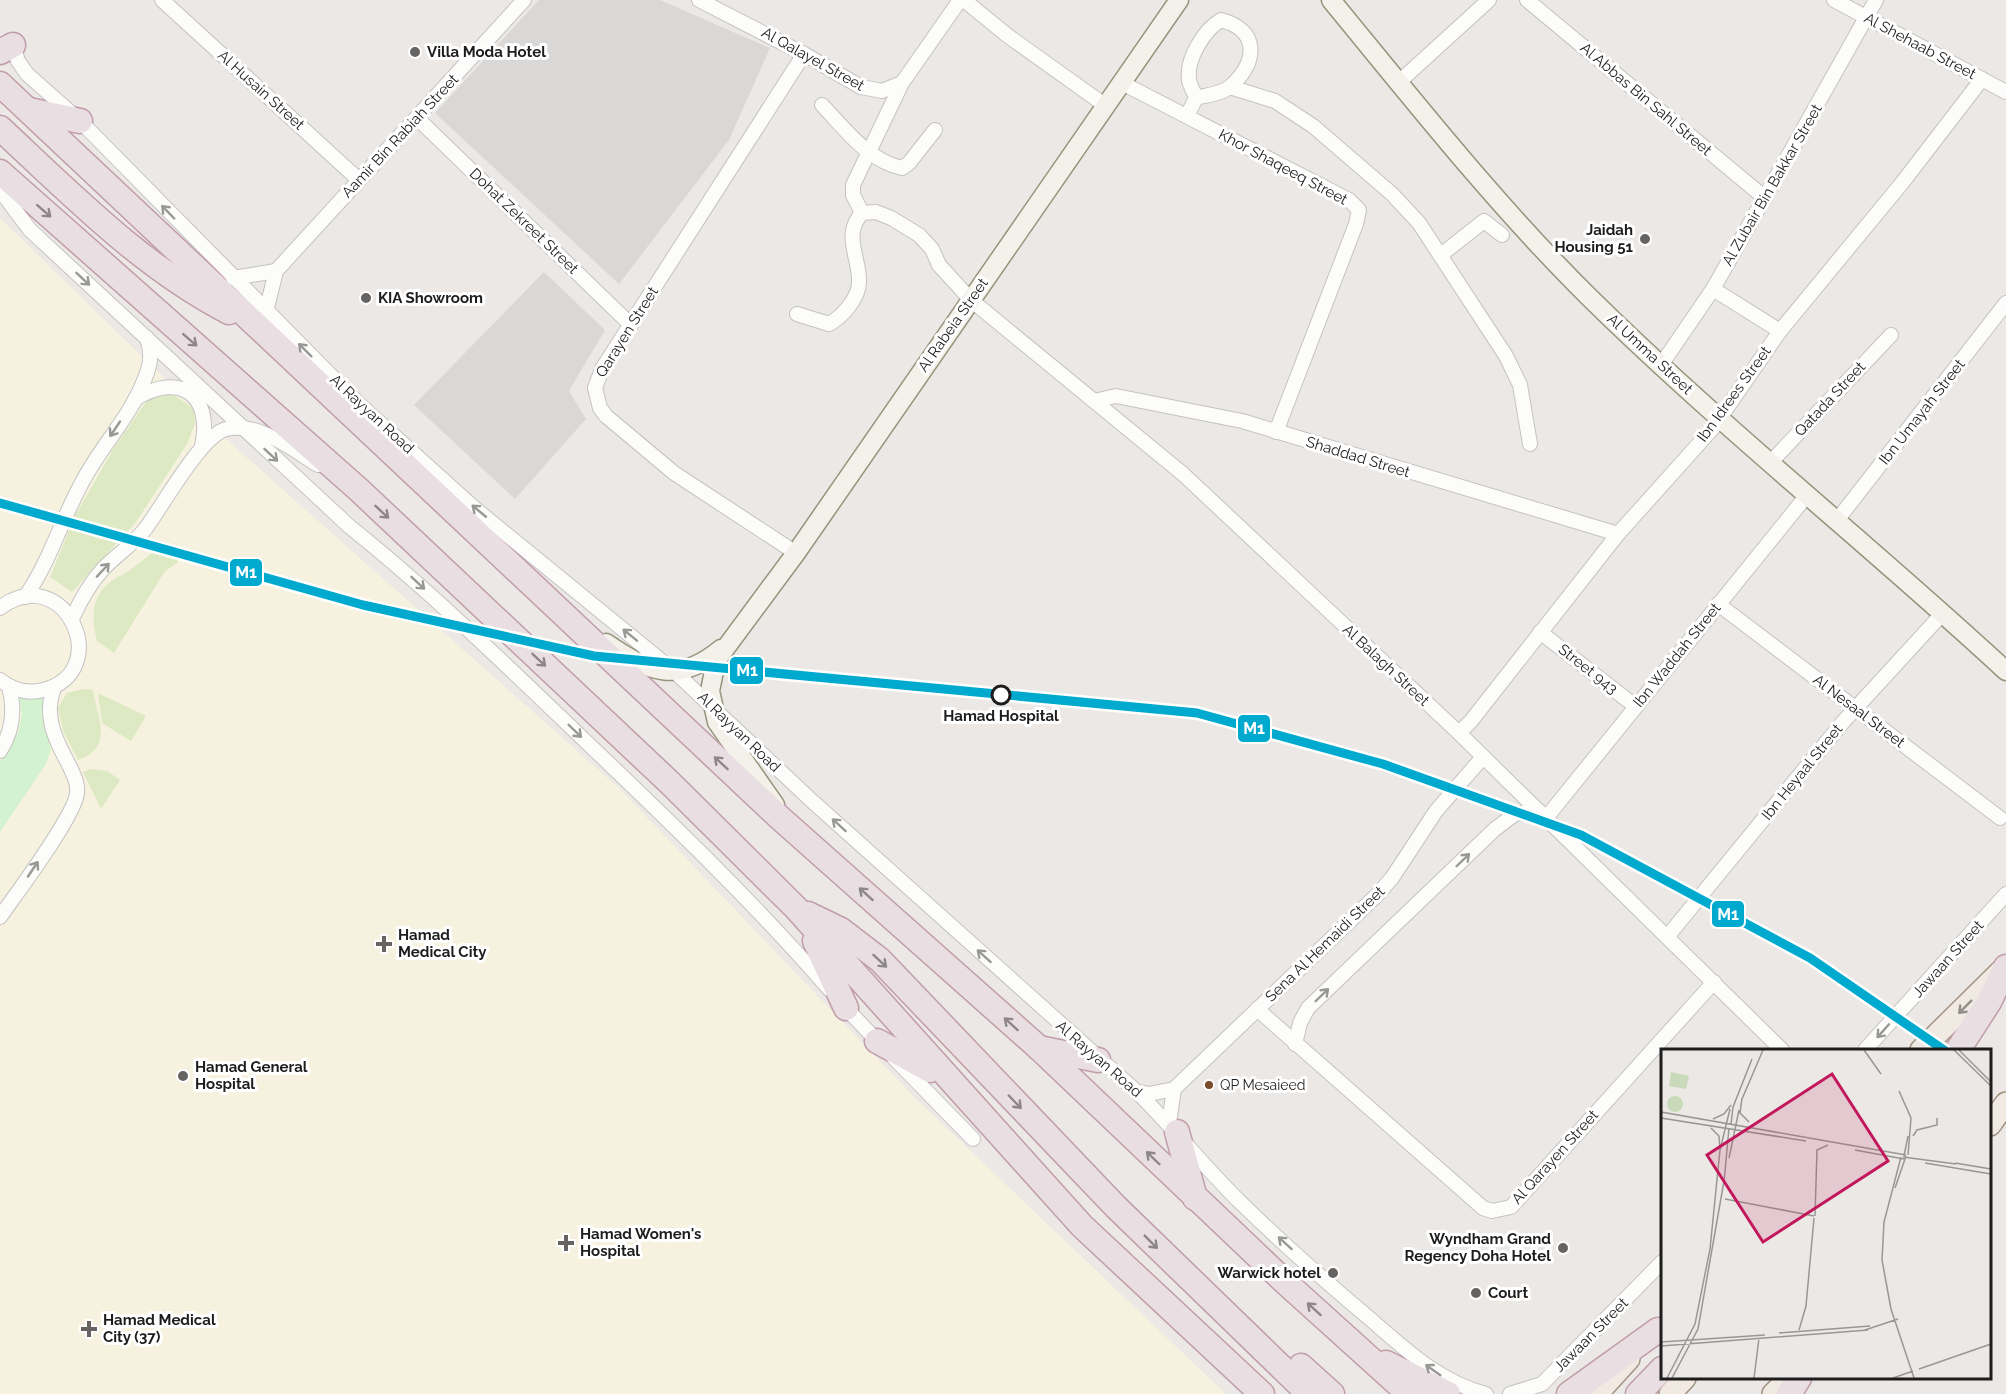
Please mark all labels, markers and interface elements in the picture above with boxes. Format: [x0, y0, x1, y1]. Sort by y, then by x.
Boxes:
street label: Al Shehaab Street [1861, 9, 1979, 83]
street label: Al Qalayel Street [758, 23, 868, 95]
street label: Al Abbas Bin Sahl Street [1577, 39, 1715, 159]
place label: Villa Moda Hotel [427, 43, 546, 61]
marker: Villa Moda Hotel [408, 45, 422, 59]
street label: Al Husain Street [214, 46, 308, 134]
street label: Aamir Bin Rabiah Street [338, 70, 462, 202]
street label: Al Zubair Bin Bakkar Street [1718, 101, 1826, 269]
street label: Khor Shaqeeq Street [1215, 125, 1351, 209]
street label: Dohat Zekreet Street [466, 164, 582, 278]
one-way arrow [36, 204, 51, 218]
one-way arrow [161, 204, 175, 219]
place label: Jaidah Housing 51 [1554, 221, 1634, 256]
marker: Jaidah Housing 51 [1638, 232, 1652, 246]
one-way arrow [75, 271, 90, 286]
street label: Al Rabeia Street [914, 275, 992, 375]
street label: Qarayen Street [592, 283, 662, 381]
place label: KIA Showroom [378, 289, 483, 307]
marker: KIA Showroom [359, 291, 373, 305]
street label: Al Umma Street [1604, 310, 1696, 398]
one-way arrow [182, 333, 197, 347]
one-way arrow [297, 343, 312, 358]
street label: Ibn Idrees Street [1693, 343, 1775, 445]
street label: Ibn Umayah Street [1875, 356, 1969, 468]
street label: Qatada Street [1791, 358, 1869, 440]
street label: Al Rayyan Road [326, 371, 418, 457]
one-way arrow [109, 420, 121, 437]
street label: Shaddad Street [1304, 433, 1412, 481]
one-way arrow [263, 448, 278, 462]
one-way arrow [375, 505, 390, 519]
one-way arrow [471, 505, 487, 518]
line badge: M1 [229, 558, 263, 587]
one-way arrow [96, 563, 110, 578]
text: M1 [235, 563, 257, 582]
one-way arrow [410, 576, 425, 590]
street label: Ibn Waddah Street [1629, 599, 1725, 711]
street label: Al Balagh Street [1339, 620, 1433, 710]
one-way arrow [622, 628, 638, 641]
street label: Street 943 [1555, 640, 1621, 698]
one-way arrow [532, 653, 547, 668]
line badge: M1 [729, 656, 764, 685]
text: M1 [736, 661, 758, 680]
street label: Al Nesaal Street [1809, 671, 1909, 751]
marker: Hamad Hospital [991, 685, 1011, 705]
street label: Al Rayyan Road [694, 688, 784, 776]
place label: Hamad Hospital [943, 707, 1059, 725]
line badge: M1 [1237, 714, 1271, 743]
text: M1 [1243, 719, 1265, 738]
street label: Ibn Heyaal Street [1758, 720, 1846, 824]
one-way arrow [567, 724, 582, 738]
one-way arrow [714, 756, 729, 770]
one-way arrow [832, 818, 847, 832]
one-way arrow [1455, 853, 1470, 867]
one-way arrow [27, 861, 39, 877]
street label: Sena Al Hemaidi Street [1262, 882, 1388, 1006]
one-way arrow [858, 887, 873, 901]
line badge: M1 [1711, 900, 1745, 928]
text: M1 [1717, 905, 1739, 924]
street label: Jawaan Street [1909, 917, 1987, 1001]
place label: Hamad Medical City [398, 926, 487, 961]
marker: Hamad Medical City [375, 935, 393, 953]
one-way arrow [977, 949, 992, 963]
one-way arrow [873, 954, 888, 969]
one-way arrow [1315, 987, 1330, 1002]
one-way arrow [1957, 1000, 1972, 1015]
one-way arrow [1004, 1017, 1019, 1031]
street label: Al Rayyan Road [1052, 1017, 1146, 1101]
one-way arrow [1876, 1024, 1890, 1039]
inset map [1661, 1049, 1991, 1379]
place label: Hamad General Hospital [195, 1058, 308, 1093]
marker: Hamad General Hospital [176, 1069, 190, 1083]
place label: QP Mesaieed [1220, 1077, 1305, 1093]
marker: QP Mesaieed [1203, 1079, 1215, 1091]
one-way arrow [1008, 1095, 1022, 1110]
street label: Al Qarayen Street [1508, 1106, 1602, 1208]
one-way arrow [1146, 1150, 1161, 1165]
place label: Hamad Women's Hospital [580, 1225, 702, 1260]
place label: Wyndham Grand Regency Doha Hotel [1404, 1230, 1551, 1265]
marker: Hamad Women's Hospital [557, 1234, 575, 1252]
one-way arrow [1143, 1235, 1158, 1250]
one-way arrow [1278, 1236, 1293, 1251]
marker: Wyndham Grand Regency Doha Hotel [1556, 1241, 1570, 1255]
place label: Warwick hotel [1217, 1264, 1321, 1282]
marker: Warwick hotel [1326, 1266, 1340, 1280]
place label: Court [1488, 1284, 1528, 1302]
marker: Court [1469, 1286, 1483, 1300]
street label: Jawaan Street [1550, 1294, 1632, 1376]
one-way arrow [1307, 1302, 1322, 1316]
place label: Hamad Medical City (37) [103, 1311, 216, 1346]
marker: Hamad Medical City (37) [80, 1320, 98, 1338]
one-way arrow [1426, 1364, 1442, 1376]

